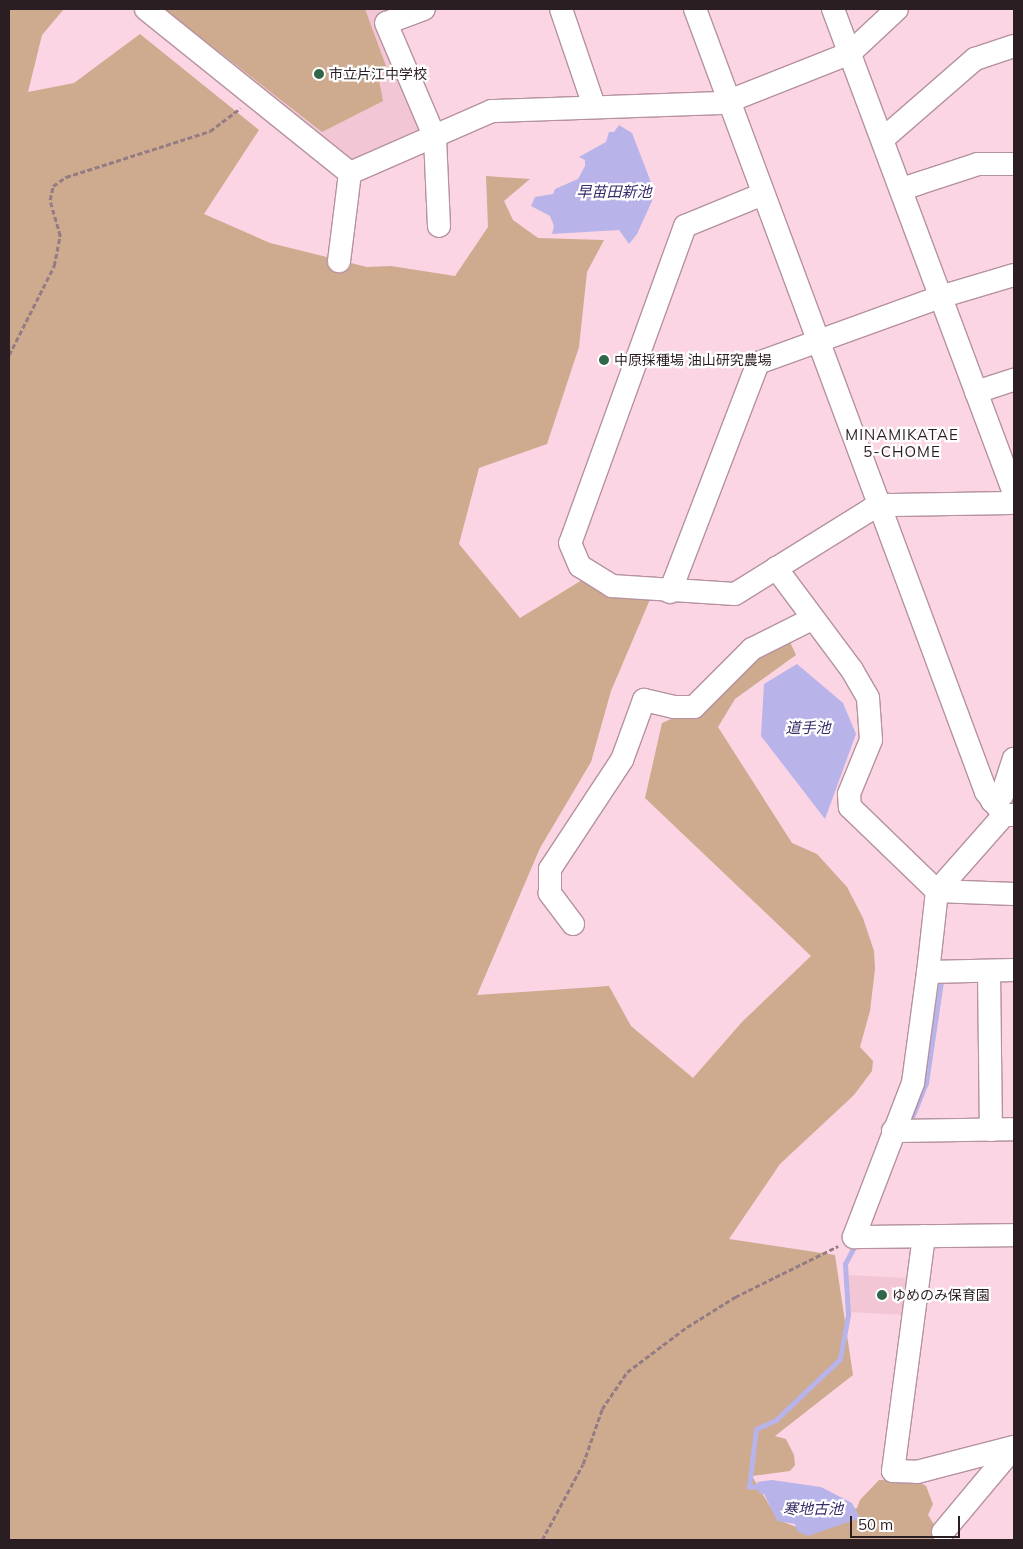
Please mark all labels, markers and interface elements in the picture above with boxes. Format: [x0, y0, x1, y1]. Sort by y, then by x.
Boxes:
place label: 市立片江中学校 [329, 66, 427, 82]
marker: 市立片江中学校 [313, 68, 325, 80]
water label: 早苗田新池 [577, 183, 651, 201]
place label: 中原採種場 油山研究農場 [614, 352, 772, 368]
marker: 中原採種場 油山研究農場 [598, 354, 610, 366]
district label: MINAMIKATAE 5-CHOME [844, 425, 960, 460]
water label: 道手池 [786, 719, 830, 737]
place label: ゆめのみ保育園 [892, 1287, 990, 1303]
marker: ゆめのみ保育園 [876, 1289, 888, 1301]
water label: 寒地古池 [783, 1500, 843, 1518]
scale bar [853, 1506, 963, 1538]
text: 50 m [858, 1515, 893, 1534]

